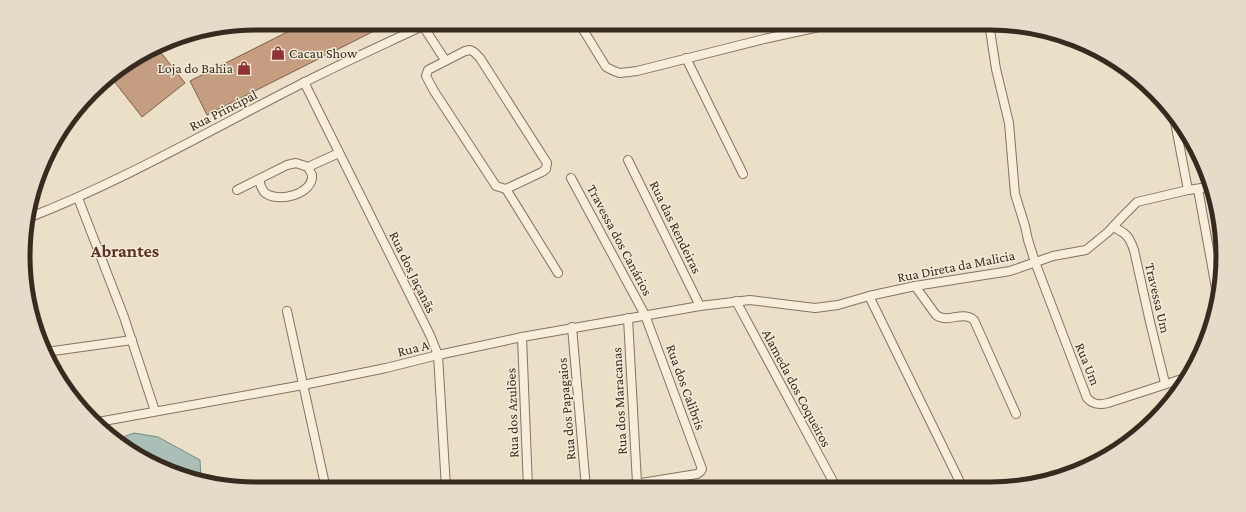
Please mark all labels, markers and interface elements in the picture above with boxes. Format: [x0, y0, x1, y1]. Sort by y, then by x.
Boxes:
shop icon: Cacau Show [270, 45, 286, 61]
place label: Cacau Show [289, 45, 358, 61]
place label: Loja do Bahia [158, 60, 234, 77]
shop icon: Loja do Bahia [236, 60, 252, 76]
street label: Rua Principal [186, 86, 260, 134]
street label: Rua das Rendeiras [647, 178, 705, 276]
street label: Travessa dos Canários [584, 182, 656, 298]
street label: Rua dos Jaçanãs [386, 229, 440, 315]
district label: Abrantes [90, 241, 159, 261]
street label: Rua Direta da Malicia [896, 247, 1017, 285]
street label: Travessa Um [1142, 261, 1174, 335]
street label: Alameda dos Coqueiros [759, 326, 835, 450]
street label: Rua A [396, 336, 431, 360]
street label: Rua Um [1072, 340, 1104, 388]
street label: Rua dos Calibris [663, 342, 709, 432]
street label: Rua dos Maracanas [608, 347, 630, 455]
street label: Rua dos Papagaios [554, 357, 578, 461]
street label: Rua dos Azulões [502, 368, 522, 458]

